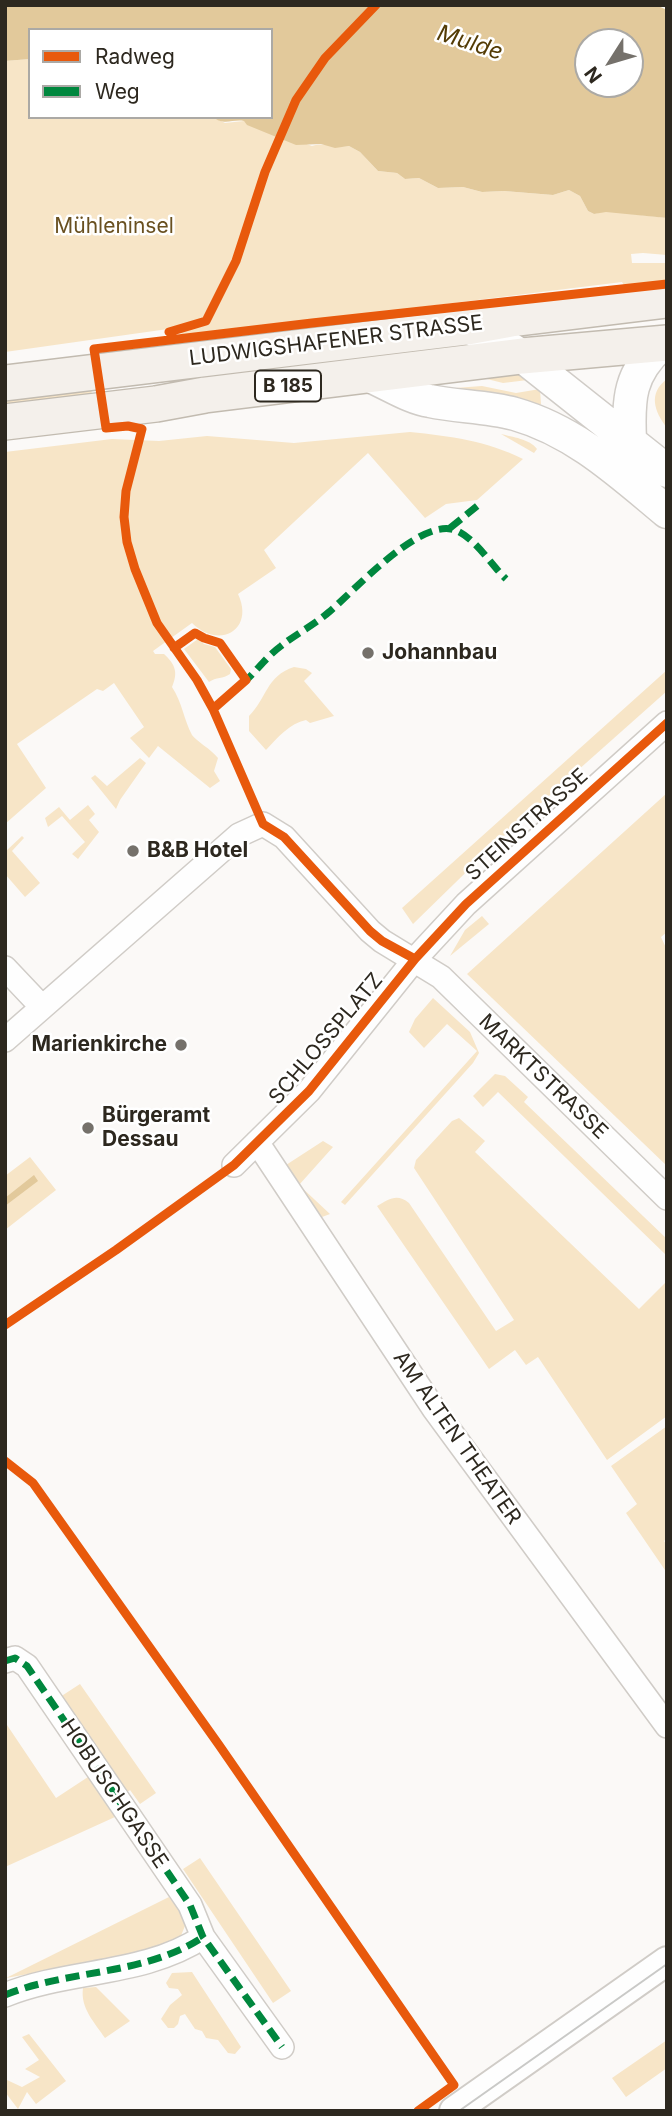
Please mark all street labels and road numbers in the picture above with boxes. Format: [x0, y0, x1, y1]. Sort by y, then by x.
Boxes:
street label: LUDWIGSHAFENER STRASSE [188, 310, 484, 372]
road number: B 185 [255, 370, 321, 402]
street label: STEINSTRASSE [461, 764, 593, 886]
street label: SCHLOSSPLATZ [264, 968, 388, 1110]
street label: MARKTSTRASSE [473, 1009, 613, 1145]
street label: AM ALTEN THEATER [388, 1346, 526, 1530]
street label: HOBUSCHGASSE [55, 1715, 173, 1873]

